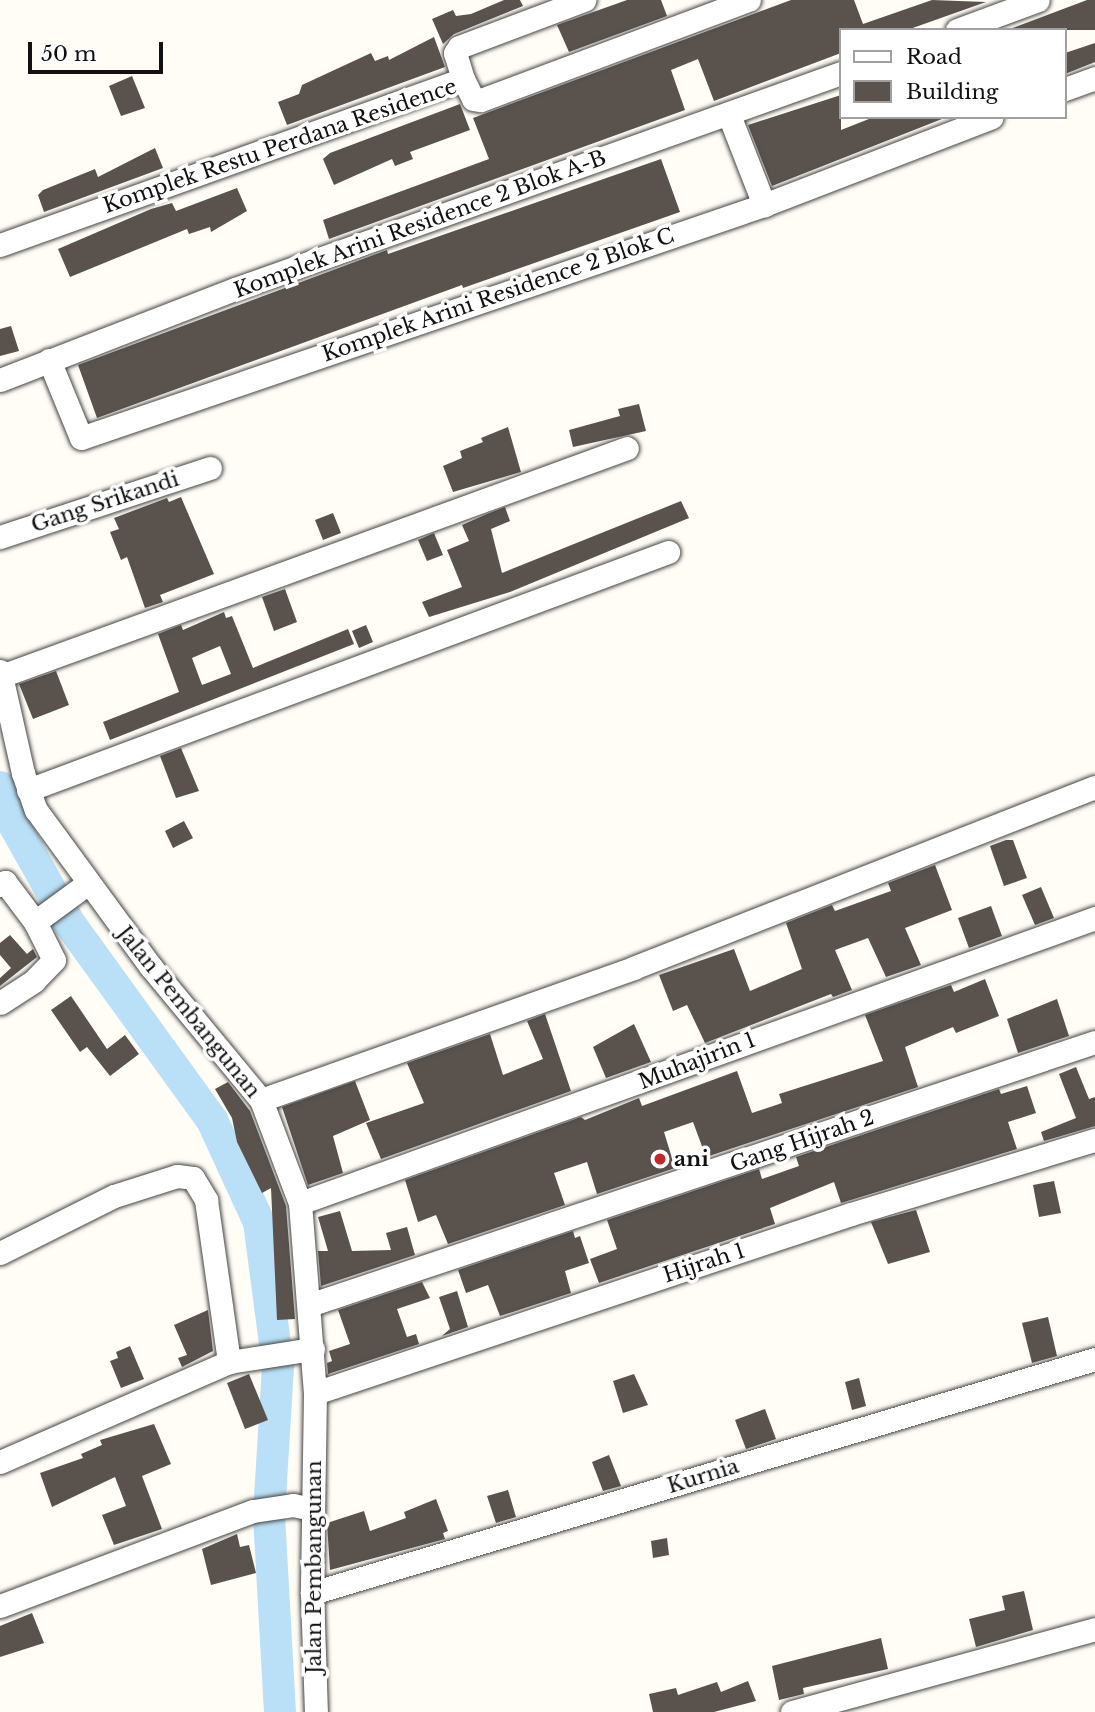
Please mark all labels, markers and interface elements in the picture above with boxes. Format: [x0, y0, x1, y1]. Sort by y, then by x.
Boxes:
scale bar [32, 28, 166, 72]
legend [839, 28, 1067, 119]
text: 50 m [41, 41, 96, 67]
text: Road [906, 44, 962, 70]
street label: Komplek Restu Perdana Residence [100, 73, 460, 219]
text: Building [906, 79, 998, 105]
street label: Komplek Arini Residence 2 Blok A-B [229, 144, 611, 304]
street label: Komplek Arini Residence 2 Blok C [318, 223, 678, 367]
street label: Gang Srikandi [28, 466, 182, 538]
street label: Jalan Pembangunan [112, 921, 266, 1103]
street label: Muhajirin 1 [635, 1027, 759, 1095]
street label: Gang Hijrah 2 [727, 1105, 877, 1177]
place label: ani [674, 1146, 709, 1172]
marker: ani [652, 1151, 668, 1167]
street label: Hijrah 1 [660, 1238, 748, 1288]
street label: Kurnia [664, 1453, 742, 1499]
street label: Jalan Pembangunan [301, 1460, 327, 1674]

